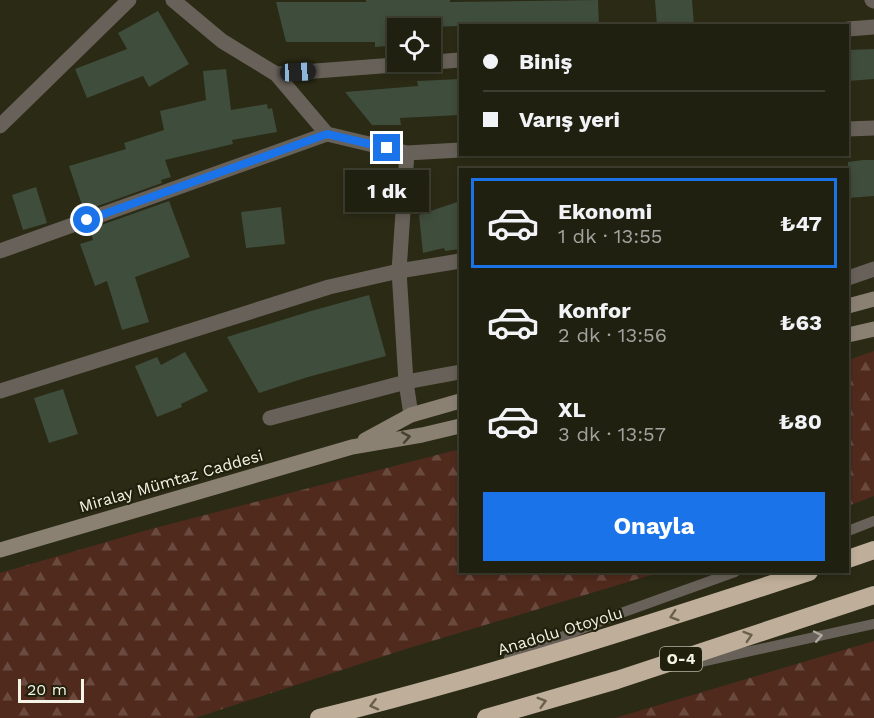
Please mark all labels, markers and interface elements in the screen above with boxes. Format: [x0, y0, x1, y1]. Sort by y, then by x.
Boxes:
map controls [387, 18, 441, 72]
button: locate [387, 18, 441, 72]
text: Biniş [519, 49, 572, 74]
car [280, 62, 316, 82]
text: Varış yeri [519, 107, 620, 132]
route end [373, 134, 400, 161]
callout: 1 dk [345, 169, 429, 211]
text: 1 dk [367, 179, 407, 203]
icon: car [486, 196, 540, 250]
text: Ekonomi [558, 199, 652, 224]
route start [73, 206, 100, 233]
text: ₺47 [780, 211, 822, 236]
text: 1 dk · 13:55 [558, 224, 662, 248]
icon: car [486, 295, 540, 349]
text: Konfor [558, 298, 631, 323]
text: ₺63 [780, 310, 822, 335]
text: 2 dk · 13:56 [558, 323, 667, 347]
icon: car [486, 394, 540, 448]
text: XL [558, 397, 586, 422]
text: ₺80 [778, 409, 822, 434]
text: 3 dk · 13:57 [558, 422, 666, 446]
one-way arrow [402, 432, 411, 444]
street label: Miralay Mümtaz Caddesi [77, 446, 265, 516]
button: Onayla [483, 492, 825, 561]
street label: Anadolu Otoyolu [495, 603, 625, 659]
one-way arrow [669, 609, 680, 622]
one-way arrow [742, 631, 753, 644]
one-way arrow [812, 631, 822, 644]
road number: O-4 [660, 647, 702, 671]
scale bar [18, 676, 84, 704]
text: 20 m [27, 680, 67, 699]
one-way arrow [369, 697, 379, 710]
one-way arrow [536, 697, 547, 709]

